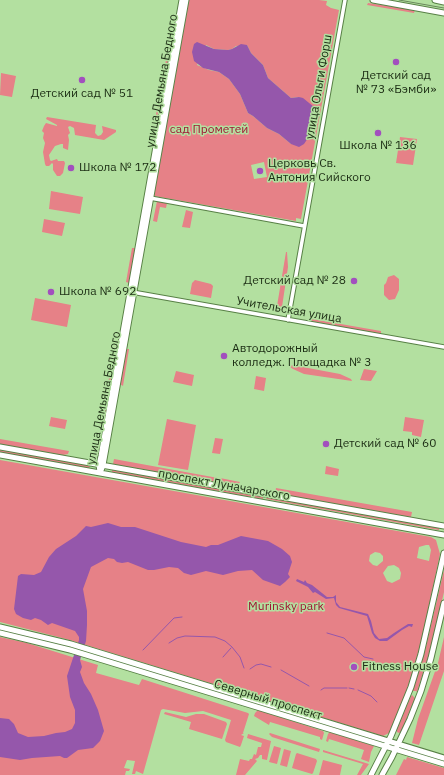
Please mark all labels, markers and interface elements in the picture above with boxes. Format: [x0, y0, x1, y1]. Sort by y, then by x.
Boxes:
street label: улица Демьяна Бедного [143, 13, 181, 149]
street label: улица Ольги Форш [303, 34, 335, 140]
marker: Детский сад № 73 «Бэмби» [391, 57, 401, 67]
place label: Детский сад № 73 «Бэмби» [356, 69, 436, 97]
marker: Детский сад № 51 [77, 75, 87, 85]
place label: Детский сад № 51 [31, 87, 133, 101]
park label: сад Прометей [170, 123, 248, 137]
marker: Школа № 136 [373, 128, 383, 138]
place label: Школа № 136 [339, 139, 417, 153]
place label: Церковь Св. Антония Сийского [268, 157, 371, 185]
place label: Школа № 172 [79, 161, 156, 175]
marker: Школа № 172 [66, 163, 76, 173]
marker: Церковь Св. Антония Сийского [255, 166, 265, 176]
place label: Детский сад № 28 [244, 274, 346, 288]
marker: Детский сад № 28 [349, 276, 359, 286]
place label: Школа № 692 [59, 285, 136, 299]
marker: Школа № 692 [46, 287, 56, 297]
street label: Учительская улица [235, 294, 343, 326]
street label: улица Демьяна Бедного [84, 330, 124, 466]
place label: Автодорожный колледж. Площадка № 3 [232, 342, 371, 370]
marker: Автодорожный колледж. Площадка № 3 [219, 351, 229, 361]
place label: Детский сад № 60 [334, 437, 436, 451]
marker: Детский сад № 60 [321, 439, 331, 449]
street label: проспект Луначарского [157, 466, 291, 504]
park label: Murinsky park [248, 600, 324, 614]
place label: Fitness House [362, 660, 438, 674]
marker: Fitness House [349, 662, 359, 672]
street label: Северный проспект [212, 677, 324, 723]

